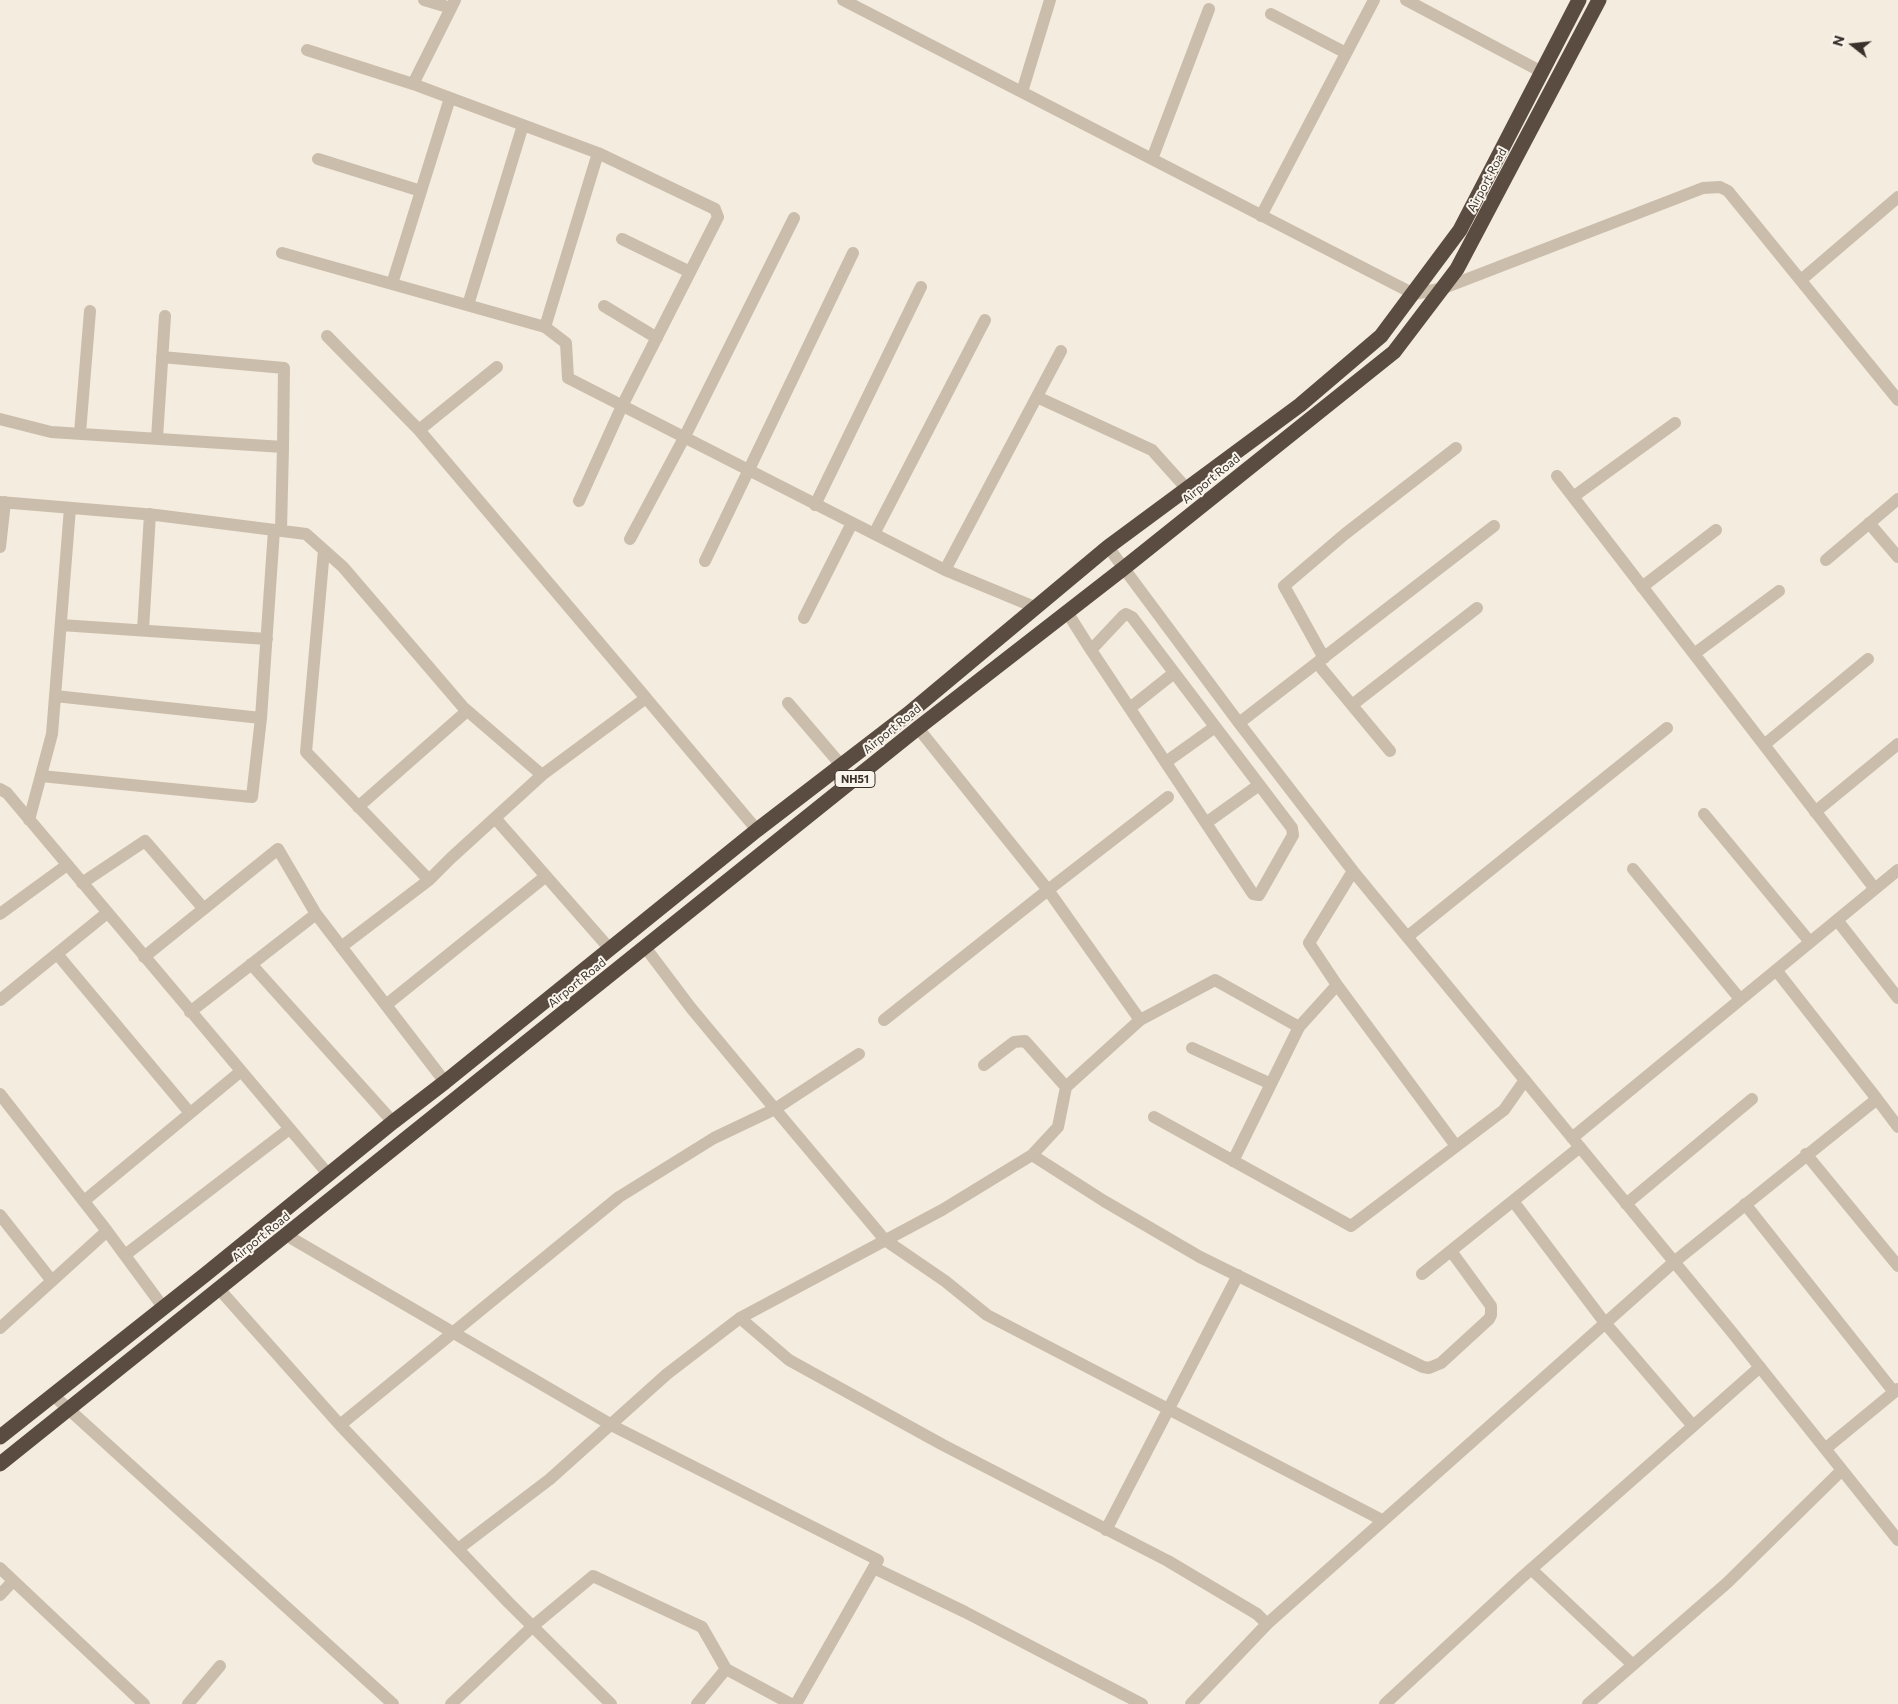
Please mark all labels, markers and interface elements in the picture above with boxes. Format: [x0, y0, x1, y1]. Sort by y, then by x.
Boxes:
north arrow [1828, 20, 1878, 70]
text: N [1828, 33, 1848, 48]
street label: Airport Road [1464, 146, 1510, 214]
street label: Airport Road [1179, 451, 1243, 507]
street label: Airport Road [860, 701, 924, 757]
road number: NH51 [835, 771, 875, 788]
street label: Airport Road [545, 955, 609, 1011]
street label: Airport Road [229, 1209, 293, 1265]

